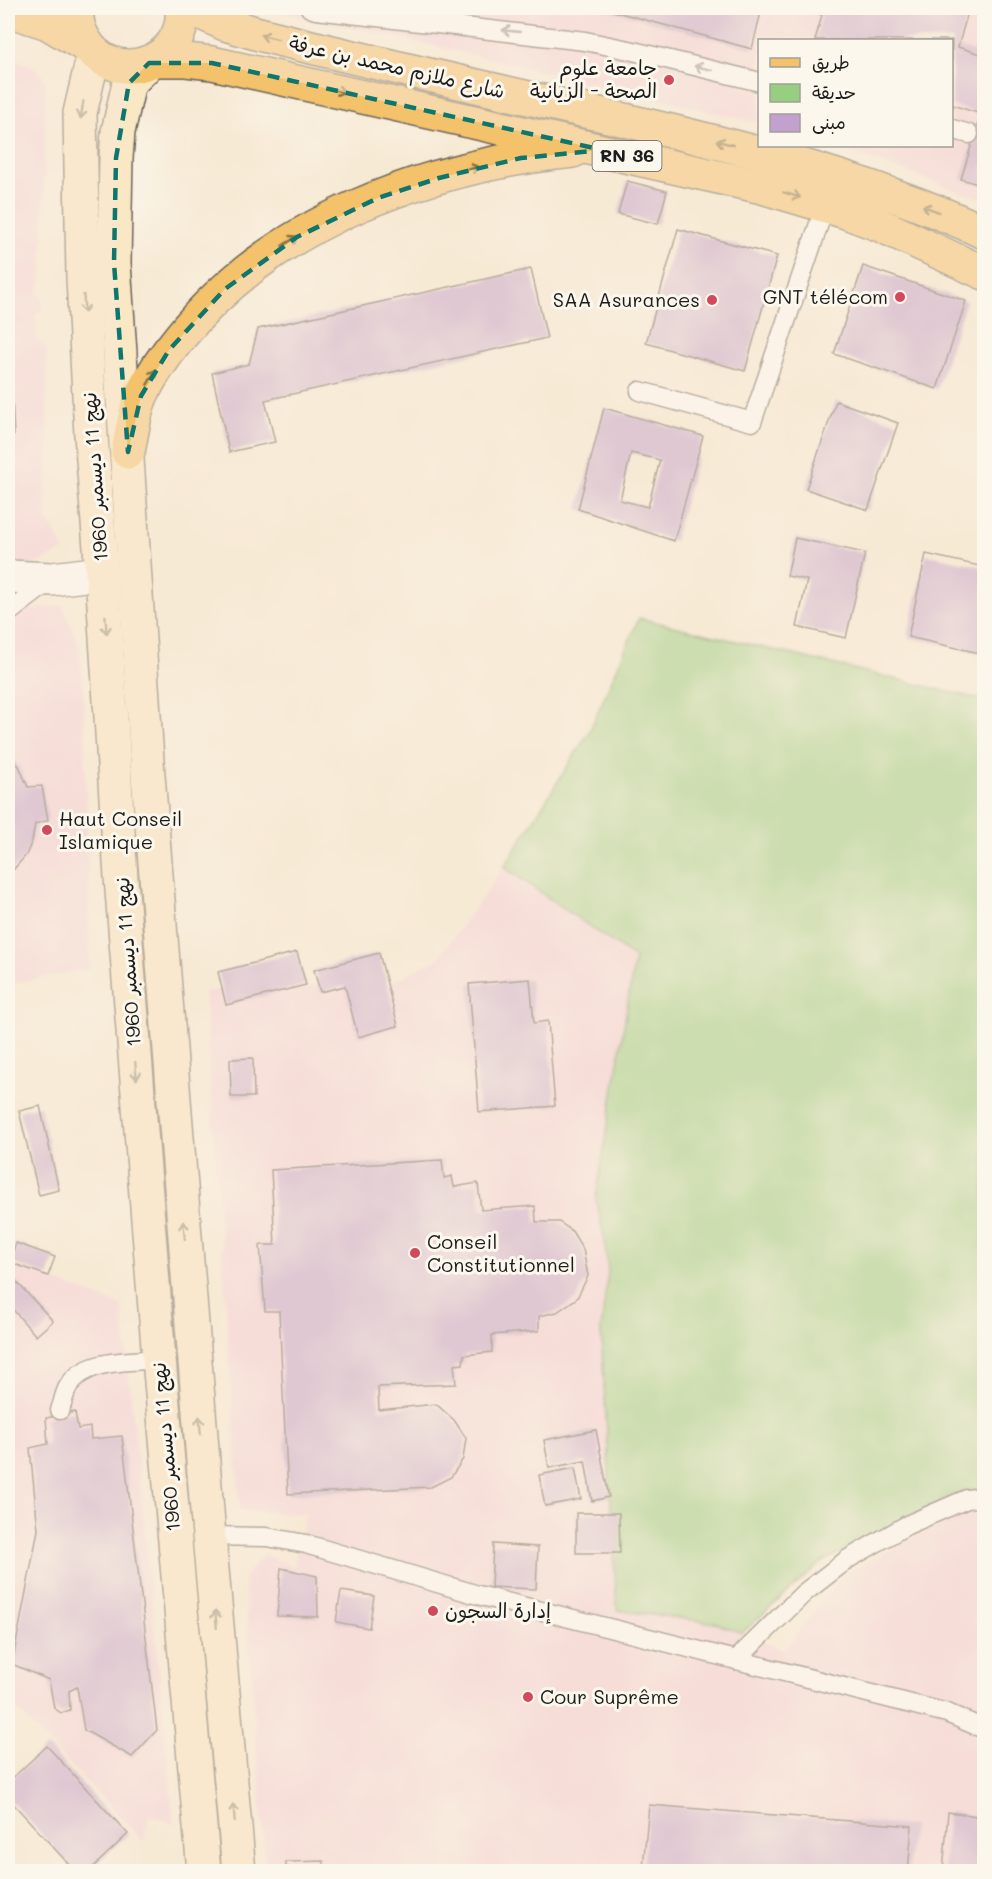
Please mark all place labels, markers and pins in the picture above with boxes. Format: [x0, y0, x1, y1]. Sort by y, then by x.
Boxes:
place label: جامعة علوم الصحة - الزيانية [530, 54, 657, 103]
marker: جامعة علوم الصحة - الزيانية [662, 73, 676, 87]
place label: GNT télécom [763, 283, 888, 309]
place label: SAA Asurances [553, 286, 700, 312]
marker: GNT télécom [893, 290, 907, 304]
marker: SAA Asurances [705, 293, 719, 307]
place label: Haut Conseil Islamique [59, 805, 182, 854]
marker: Haut Conseil Islamique [40, 823, 54, 837]
place label: Conseil Constitutionnel [427, 1228, 575, 1277]
marker: Conseil Constitutionnel [408, 1246, 422, 1260]
place label: إدارة السجون [445, 1597, 551, 1624]
marker: إدارة السجون [426, 1604, 440, 1618]
place label: Cour Suprême [540, 1683, 679, 1709]
marker: Cour Suprême [521, 1690, 535, 1704]

